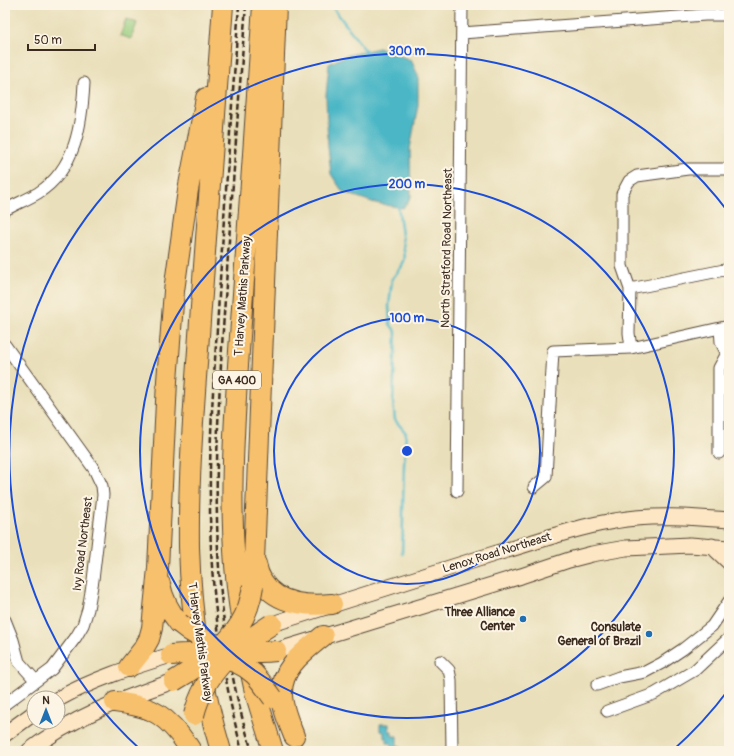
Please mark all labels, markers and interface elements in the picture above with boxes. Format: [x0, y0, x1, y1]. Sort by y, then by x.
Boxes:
scale bar [28, 26, 95, 52]
text: 50 m [34, 33, 62, 48]
text: 300 m [389, 44, 426, 59]
street label: North Stratford Road Northeast [438, 168, 456, 328]
text: 200 m [389, 177, 426, 192]
street label: T Harvey Mathis Parkway [231, 236, 255, 356]
text: 100 m [390, 311, 425, 326]
road number: GA 400 [213, 371, 261, 389]
centre of rings [400, 444, 414, 458]
street label: Ivy Road Northeast [70, 496, 96, 592]
street label: Lenox Road Northeast [441, 529, 553, 577]
street label: T Harvey Mathis Parkway [184, 581, 216, 703]
place label: Three Alliance Center [444, 605, 516, 634]
marker: Three Alliance Center [518, 614, 528, 624]
place label: Consulate General of Brazil [558, 620, 642, 649]
marker: Consulate General of Brazil [644, 629, 654, 639]
north arrow [26, 690, 66, 730]
text: N [42, 694, 50, 707]

